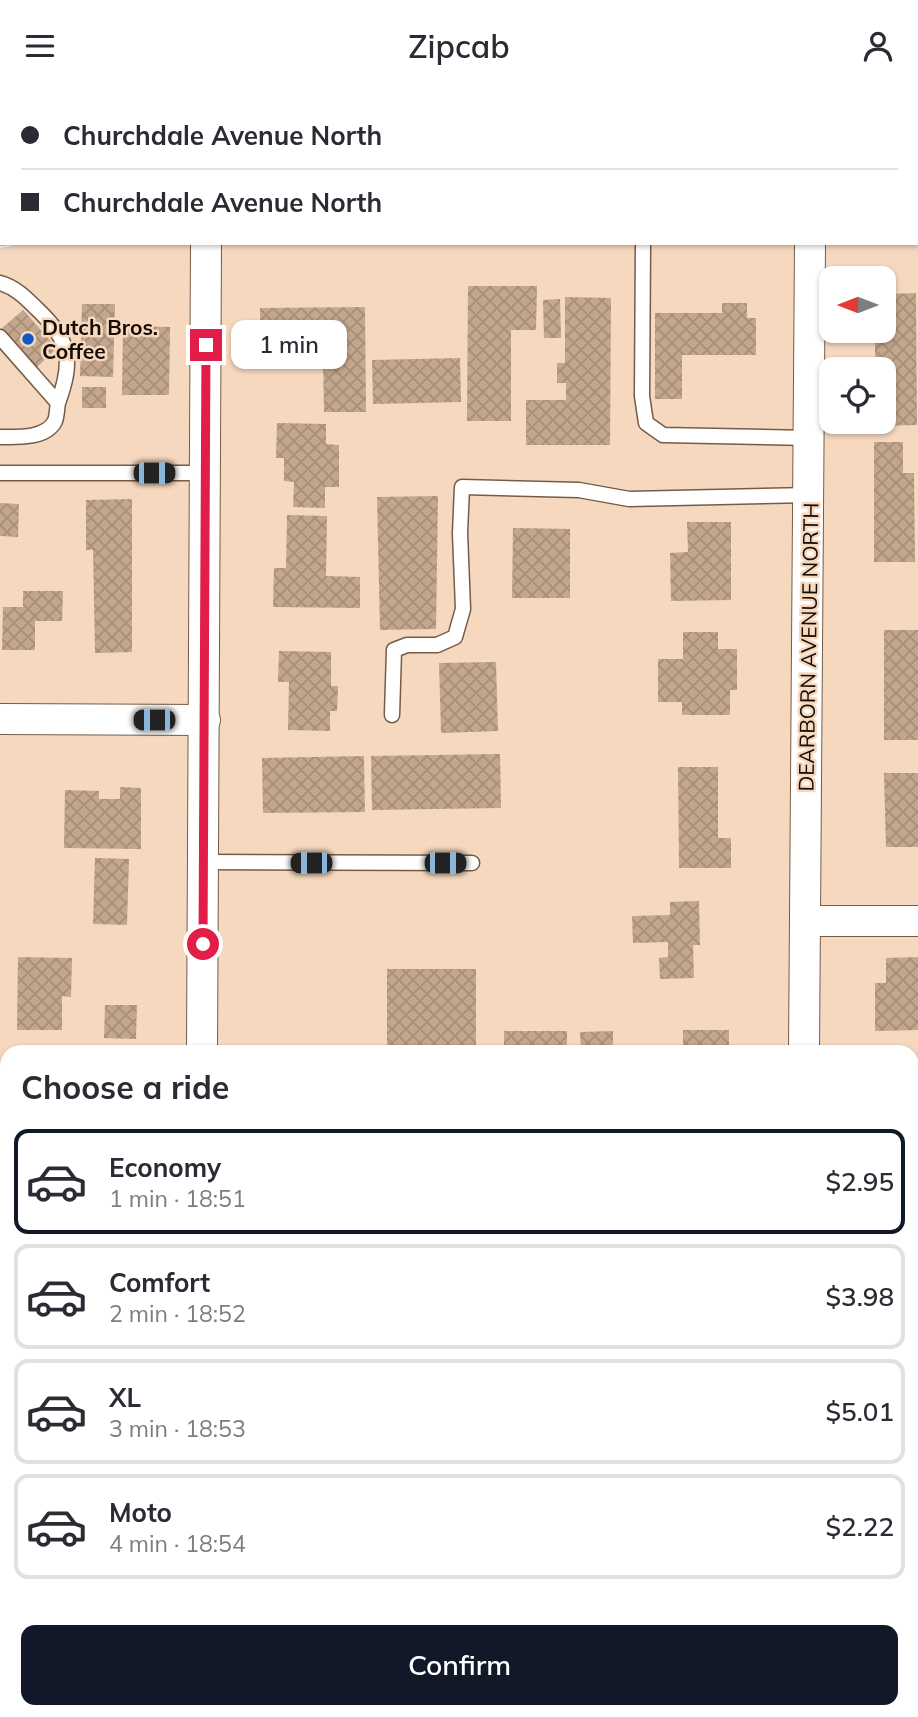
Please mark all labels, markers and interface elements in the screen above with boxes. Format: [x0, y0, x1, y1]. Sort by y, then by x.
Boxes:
text: Zipcab [408, 26, 510, 66]
icon: menu [21, 27, 59, 65]
icon: person [859, 27, 897, 65]
text: Churchdale Avenue North [63, 119, 382, 152]
text: Churchdale Avenue North [63, 186, 382, 219]
north arrow [819, 266, 896, 343]
map controls [819, 266, 896, 434]
place label: Dutch Bros. Coffee [42, 314, 158, 364]
callout: 1 min [230, 321, 346, 369]
route end [190, 329, 222, 361]
text: 1 min [259, 330, 319, 359]
marker: Dutch Bros. Coffee [20, 331, 36, 347]
button: locate [819, 357, 896, 434]
car [134, 463, 176, 484]
street label: DEARBORN AVENUE NORTH [792, 502, 824, 792]
car [134, 710, 176, 731]
car [291, 853, 333, 874]
car [425, 853, 467, 874]
route start [187, 928, 219, 960]
text: Choose a ride [21, 1067, 229, 1107]
icon: car [25, 1150, 88, 1213]
text: Economy [109, 1151, 221, 1184]
text: $2.95 [825, 1165, 894, 1198]
text: 1 min · 18:51 [109, 1184, 246, 1213]
icon: car [25, 1265, 88, 1328]
text: Comfort [109, 1266, 210, 1299]
text: $3.98 [825, 1280, 894, 1313]
text: 2 min · 18:52 [109, 1299, 246, 1328]
icon: car [25, 1380, 88, 1443]
text: XL [109, 1381, 141, 1414]
text: $5.01 [825, 1395, 894, 1428]
text: 3 min · 18:53 [109, 1414, 246, 1443]
icon: car [25, 1495, 88, 1558]
text: Moto [109, 1496, 172, 1529]
text: $2.22 [825, 1510, 894, 1543]
text: 4 min · 18:54 [109, 1529, 246, 1558]
button: Confirm [21, 1625, 898, 1705]

